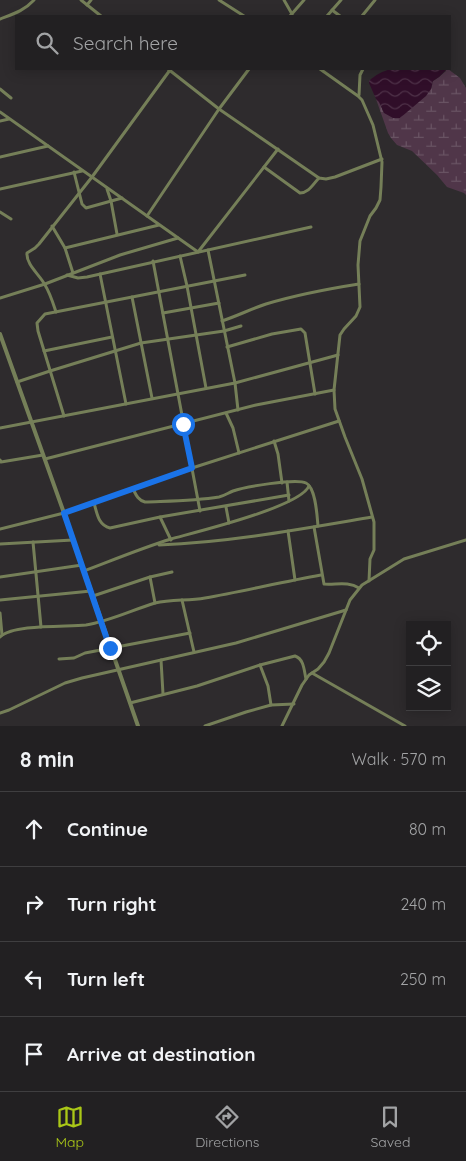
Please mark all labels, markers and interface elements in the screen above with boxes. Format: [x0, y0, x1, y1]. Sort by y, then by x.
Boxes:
search box [15, 15, 451, 70]
icon: search [33, 29, 61, 57]
text: Search here [73, 31, 178, 55]
route start [172, 413, 195, 436]
map controls [406, 621, 451, 711]
button: locate [406, 621, 451, 666]
route end [99, 637, 122, 660]
button: layers [406, 666, 451, 711]
text: 8 min [20, 746, 74, 772]
text: Walk · 570 m [351, 749, 446, 769]
icon: ahead [20, 815, 48, 843]
text: Continue [67, 817, 148, 841]
text: 80 m [409, 819, 446, 839]
icon: right [20, 890, 48, 918]
text: Turn right [67, 892, 156, 916]
text: 240 m [400, 894, 446, 914]
icon: left [20, 965, 48, 993]
text: Turn left [67, 967, 145, 991]
text: 250 m [400, 969, 446, 989]
icon: arrive [20, 1040, 48, 1068]
text: Arrive at destination [67, 1042, 256, 1066]
tab: Map [56, 1103, 84, 1151]
tab: Directions [195, 1103, 259, 1151]
tab: Saved [370, 1103, 410, 1151]

